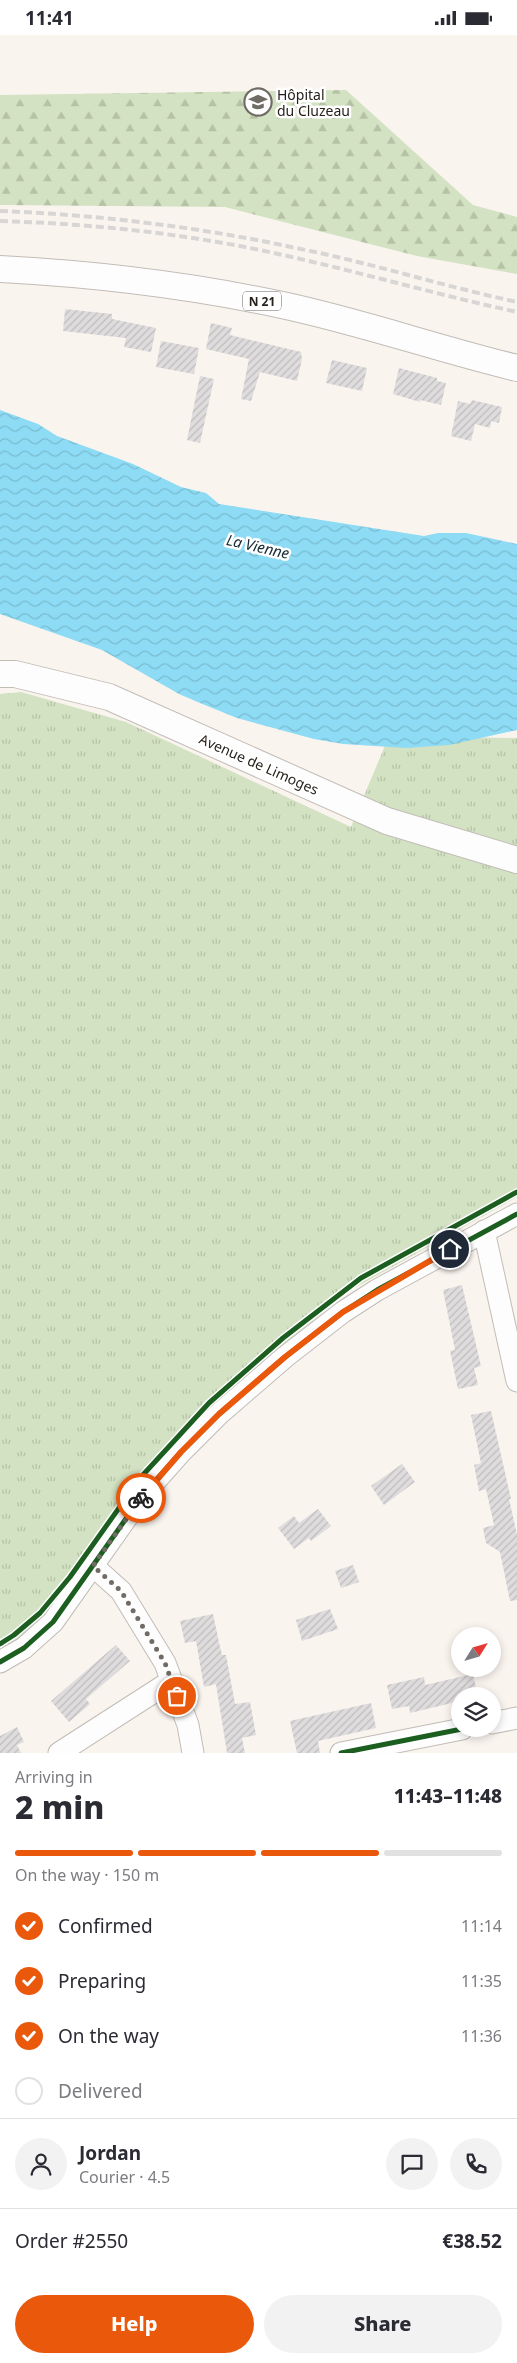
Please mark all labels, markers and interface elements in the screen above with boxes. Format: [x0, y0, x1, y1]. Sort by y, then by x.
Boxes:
text: 11:41 [25, 5, 74, 31]
place label: Hôpital du Cluzeau [277, 85, 350, 120]
school or university icon: Hôpital du Cluzeau [243, 87, 273, 117]
road number: N 21 [243, 291, 281, 311]
water label: La Vienne [225, 529, 292, 563]
street label: Avenue de Limoges [196, 729, 322, 799]
pin [429, 1228, 471, 1270]
icon: home [436, 1235, 464, 1263]
courier [116, 1473, 166, 1523]
icon: bike [127, 1484, 155, 1512]
north arrow [451, 1627, 501, 1677]
map controls [451, 1627, 501, 1737]
pin [156, 1675, 198, 1717]
icon: bag [163, 1682, 191, 1710]
button: layers [451, 1687, 501, 1737]
text: Arriving in [15, 1766, 93, 1788]
text: 11:43–11:48 [394, 1783, 502, 1809]
text: 2 min [15, 1785, 104, 1828]
text: On the way · 150 m [15, 1864, 159, 1886]
icon: check [15, 1912, 43, 1940]
text: Confirmed [58, 1913, 153, 1939]
text: 11:14 [461, 1915, 502, 1937]
icon: check [15, 1967, 43, 1995]
text: Preparing [58, 1968, 146, 1994]
text: 11:35 [461, 1970, 502, 1992]
icon: check [15, 2022, 43, 2050]
text: On the way [58, 2023, 159, 2049]
text: 11:36 [461, 2025, 502, 2047]
text: Delivered [58, 2078, 143, 2104]
button: person [15, 2138, 67, 2190]
button: chat [386, 2138, 438, 2190]
button: phone [450, 2138, 502, 2190]
text: Jordan [79, 2140, 141, 2166]
text: Courier · 4.5 [79, 2166, 170, 2188]
text: Order #2550 [15, 2228, 128, 2254]
text: €38.52 [442, 2228, 502, 2254]
button: Help [15, 2295, 254, 2353]
button: Share [264, 2295, 502, 2353]

